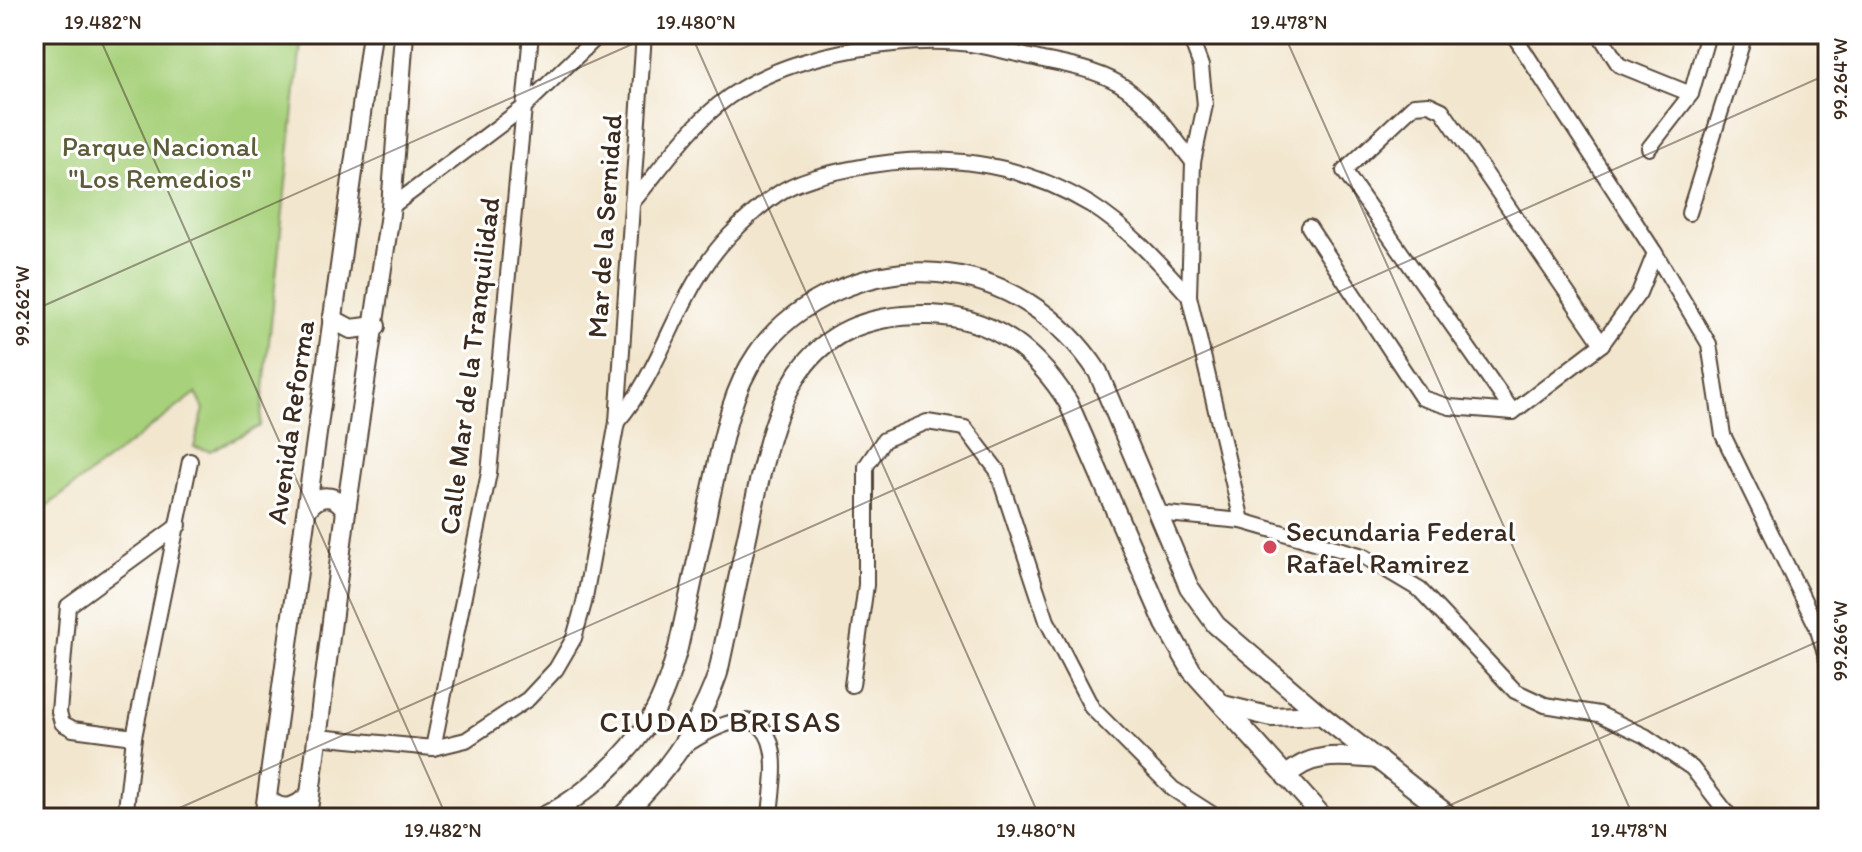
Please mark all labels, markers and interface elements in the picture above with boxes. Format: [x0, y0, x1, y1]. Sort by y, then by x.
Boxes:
text: 19.482°N [64, 10, 142, 34]
text: 19.480°N [656, 10, 736, 34]
text: 19.478°N [1251, 10, 1327, 34]
text: 99.264°W [1828, 38, 1852, 120]
street label: Mar de la Sernidad [579, 112, 629, 339]
park label: Parque Nacional "Los Remedios" [62, 129, 258, 195]
street label: Calle Mar de la Tranquilidad [431, 195, 507, 537]
text: 99.262°W [10, 266, 34, 346]
street label: Avenida Reforma [259, 317, 321, 526]
place label: Secundaria Federal Rafael Ramirez [1286, 514, 1516, 580]
marker: Secundaria Federal Rafael Ramirez [1261, 538, 1279, 556]
text: 99.266°W [1828, 601, 1852, 681]
district label: CIUDAD BRISAS [599, 703, 843, 740]
text: 19.482°N [404, 818, 482, 842]
text: 19.480°N [996, 818, 1076, 842]
text: 19.478°N [1591, 818, 1667, 842]

